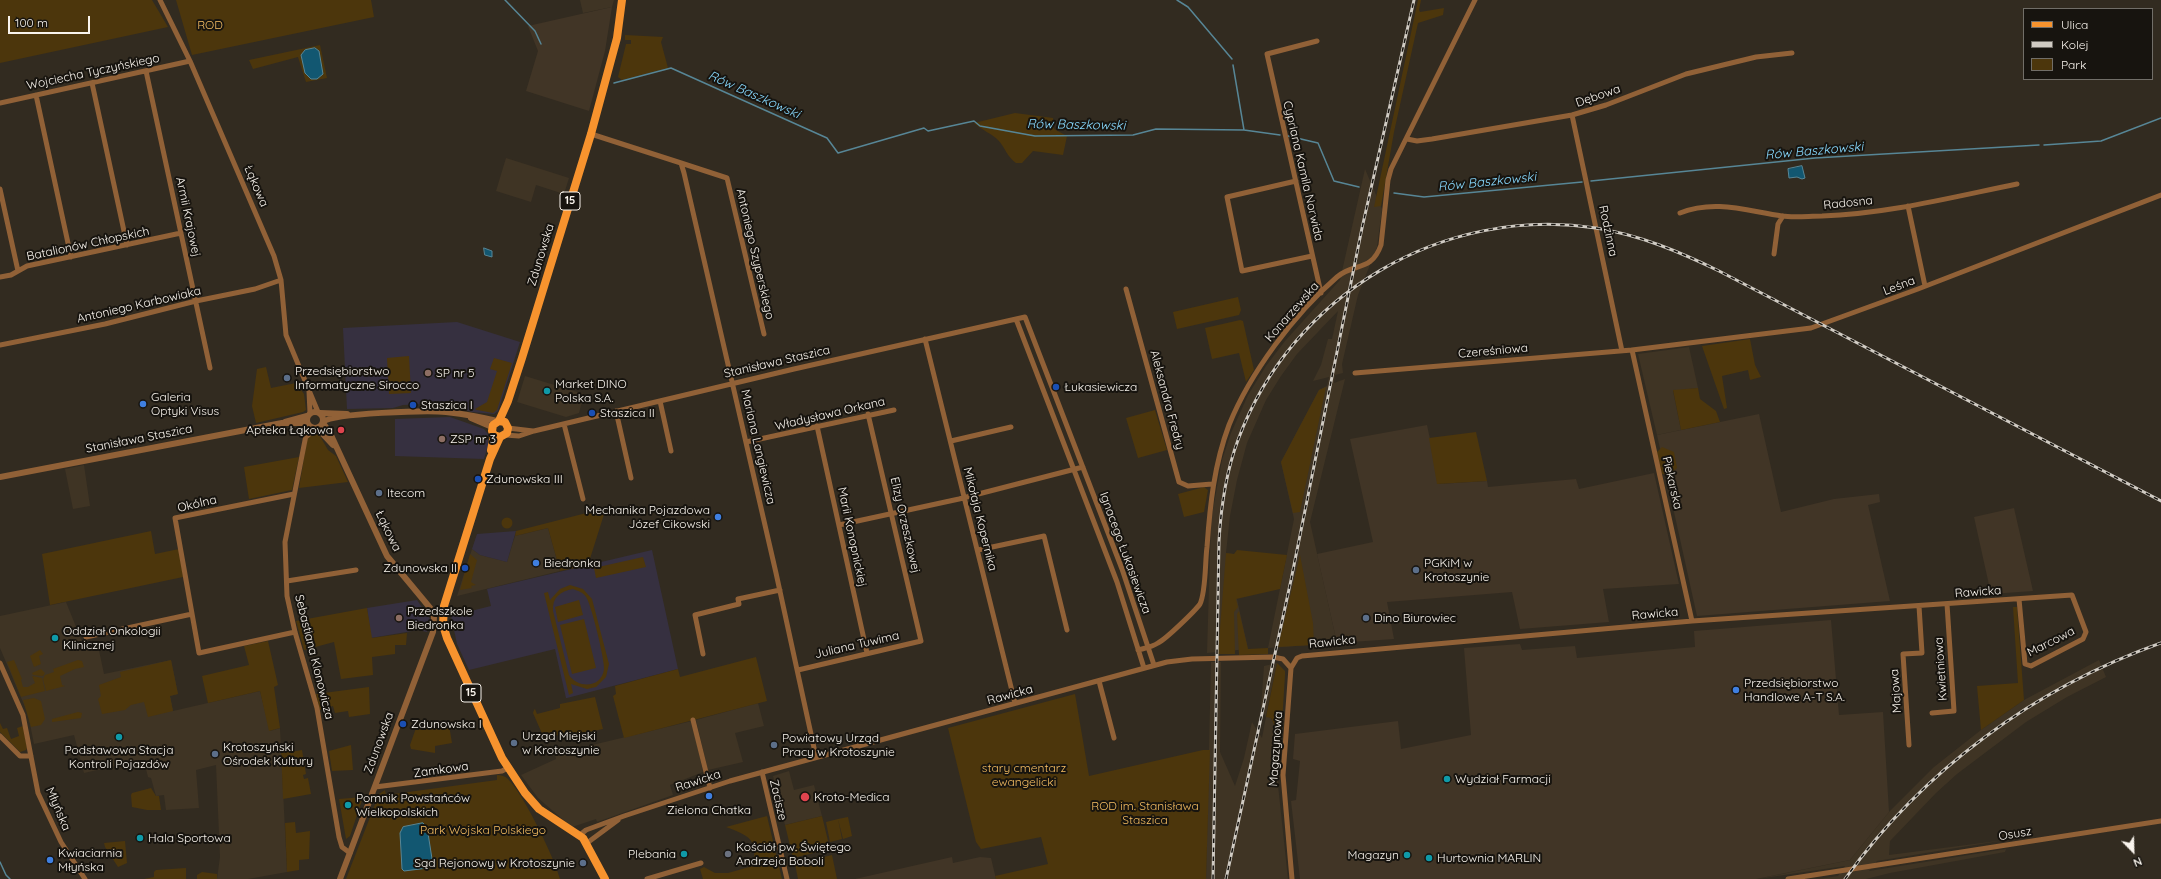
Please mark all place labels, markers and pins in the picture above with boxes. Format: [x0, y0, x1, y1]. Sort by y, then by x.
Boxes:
place label: Przedsiębiorstwo Informatyczne Sirocco [295, 364, 419, 392]
place label: SP nr 5 [436, 366, 475, 380]
marker: SP nr 5 [423, 368, 433, 378]
marker: Przedsiębiorstwo Informatyczne Sirocco [282, 373, 292, 383]
place label: Market DINO Polska S.A. [555, 377, 627, 405]
place label: Łukasiewicza [1064, 380, 1137, 394]
marker: Łukasiewicza [1051, 382, 1061, 392]
marker: Market DINO Polska S.A. [542, 386, 552, 396]
place label: Galeria Optyki Visus [151, 390, 219, 418]
place label: Staszica I [421, 398, 473, 412]
marker: Galeria Optyki Visus [138, 399, 148, 409]
marker: Staszica I [408, 400, 418, 410]
place label: Staszica II [600, 406, 655, 420]
marker: Staszica II [587, 408, 597, 418]
place label: Apteka Łąkowa [246, 423, 333, 437]
marker: Apteka Łąkowa [336, 425, 346, 435]
place label: ZSP nr 3 [450, 432, 496, 446]
marker: ZSP nr 3 [437, 434, 447, 444]
place label: Zdunowska III [486, 472, 563, 486]
marker: Zdunowska III [473, 474, 483, 484]
place label: Itecom [387, 486, 425, 500]
marker: Itecom [374, 488, 384, 498]
place label: Mechanika Pojazdowa Józef Cikowski [585, 503, 710, 531]
marker: Mechanika Pojazdowa Józef Cikowski [713, 512, 723, 522]
place label: Biedronka [544, 556, 601, 570]
place label: PGKiM w Krotoszynie [1424, 556, 1489, 584]
marker: Biedronka [531, 558, 541, 568]
place label: Zdunowska II [383, 561, 457, 575]
marker: Zdunowska II [460, 563, 470, 573]
marker: PGKiM w Krotoszynie [1411, 565, 1421, 575]
place label: Przedszkole Biedronka [407, 604, 473, 632]
place label: Dino Biurowiec [1374, 611, 1456, 625]
marker: Przedszkole Biedronka [394, 613, 404, 623]
marker: Dino Biurowiec [1361, 613, 1371, 623]
place label: Oddział Onkologii Klinicznej [63, 624, 161, 652]
marker: Oddział Onkologii Klinicznej [50, 633, 60, 643]
place label: Przedsiębiorstwo Handlowe A-T S.A. [1744, 676, 1845, 704]
marker: Przedsiębiorstwo Handlowe A-T S.A. [1731, 685, 1741, 695]
place label: Zdunowska I [411, 717, 482, 731]
marker: Zdunowska I [398, 719, 408, 729]
place label: Urząd Miejski w Krotoszynie [522, 729, 600, 757]
place label: Powiatowy Urząd Pracy w Krotoszynie [782, 731, 895, 759]
marker: Podstawowa Stacja Kontroli Pojazdów [114, 732, 124, 742]
marker: Urząd Miejski w Krotoszynie [509, 738, 519, 748]
place label: Krotoszyński Ośrodek Kultury [223, 740, 313, 768]
marker: Powiatowy Urząd Pracy w Krotoszynie [769, 740, 779, 750]
place label: Podstawowa Stacja Kontroli Pojazdów [64, 743, 174, 771]
marker: Krotoszyński Ośrodek Kultury [210, 749, 220, 759]
place label: Wydział Farmacji [1455, 772, 1551, 786]
marker: Wydział Farmacji [1442, 774, 1452, 784]
place label: Kroto-Medica [814, 790, 890, 804]
place label: Pomnik Powstańców Wielkopolskich [356, 791, 470, 819]
marker: Zielona Chatka [704, 791, 714, 801]
marker: Kroto-Medica [799, 791, 811, 803]
marker: Pomnik Powstańców Wielkopolskich [343, 800, 353, 810]
place label: Zielona Chatka [667, 803, 751, 817]
place label: Hala Sportowa [148, 831, 231, 845]
marker: Hala Sportowa [135, 833, 145, 843]
place label: Kościół pw. Świętego Andrzeja Boboli [736, 840, 851, 868]
place label: Kwiaciarnia Młyńska [58, 846, 122, 874]
place label: Plebania [628, 847, 676, 861]
place label: Magazyn [1348, 848, 1399, 862]
marker: Plebania [679, 849, 689, 859]
marker: Kościół pw. Świętego Andrzeja Boboli [723, 849, 733, 859]
marker: Magazyn [1402, 850, 1412, 860]
place label: Hurtownia MARLIN [1437, 851, 1541, 865]
marker: Hurtownia MARLIN [1424, 853, 1434, 863]
marker: Kwiaciarnia Młyńska [45, 855, 55, 865]
place label: Sąd Rejonowy w Krotoszynie [414, 856, 575, 870]
marker: Sąd Rejonowy w Krotoszynie [578, 858, 588, 868]

